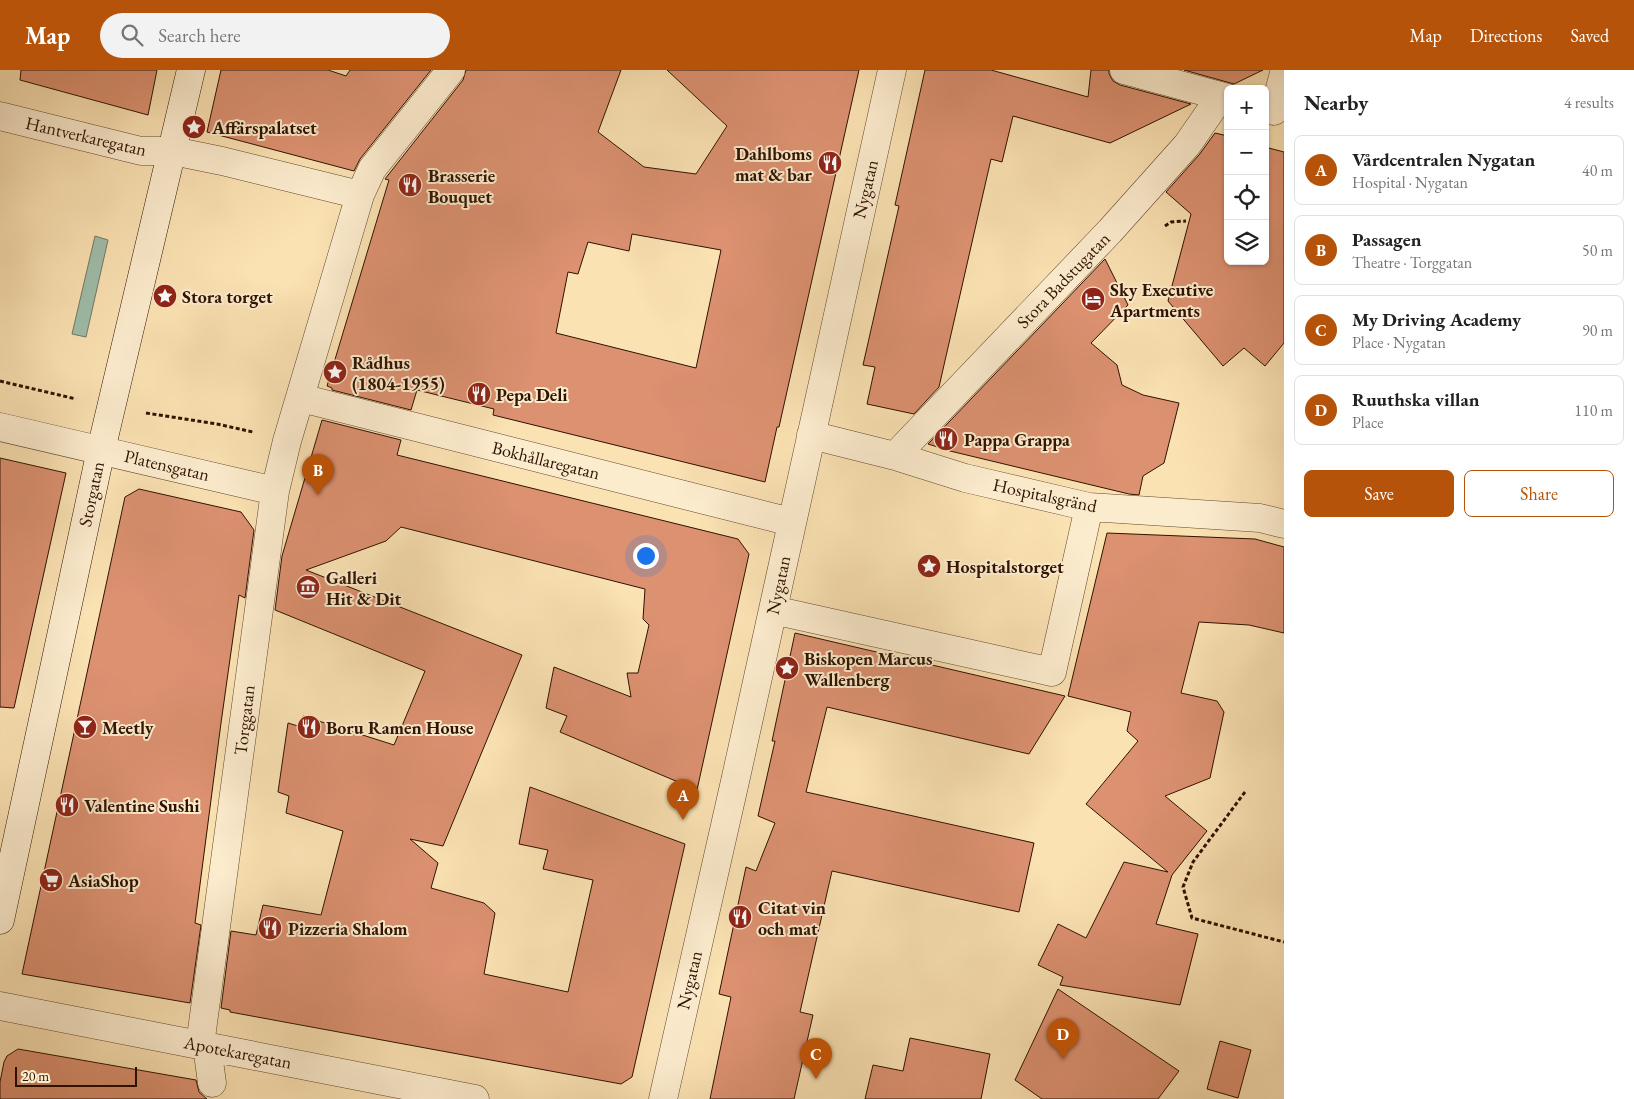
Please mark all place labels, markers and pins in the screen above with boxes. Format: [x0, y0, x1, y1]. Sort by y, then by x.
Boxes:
place icon: Affärspalatset [181, 114, 207, 140]
place label: Affärspalatset [211, 116, 317, 139]
place label: Dahlboms mat & bar [735, 142, 813, 186]
restaurant icon: Dahlboms mat & bar [817, 150, 843, 176]
place label: Brasserie Bouquet [428, 164, 496, 208]
restaurant icon: Brasserie Bouquet [397, 172, 423, 198]
place label: Sky Executive Apartments [1109, 278, 1214, 322]
place icon: Stora torget [152, 283, 178, 309]
place label: Stora torget [182, 285, 273, 308]
hotel icon: Sky Executive Apartments [1080, 286, 1106, 312]
place label: Rådhus (1804-1955) [352, 351, 445, 395]
place icon: Rådhus (1804-1955) [322, 359, 348, 385]
restaurant icon: Pepa Deli [466, 381, 492, 407]
place label: Pepa Deli [496, 383, 568, 406]
restaurant icon: Pappa Grappa [933, 426, 959, 452]
place label: Pappa Grappa [964, 428, 1070, 451]
pin: B [302, 454, 334, 495]
place icon: Hospitalstorget [916, 553, 942, 579]
place label: Hospitalstorget [946, 555, 1064, 578]
place label: Galleri Hit & Dit [326, 566, 401, 610]
museum icon: Galleri Hit & Dit [295, 574, 321, 600]
place label: Biskopen Marcus Wallenberg [804, 647, 933, 691]
place icon: Biskopen Marcus Wallenberg [774, 655, 800, 681]
bar icon: Meetly [72, 714, 98, 740]
restaurant icon: Boru Ramen House [296, 714, 322, 740]
place label: Meetly [102, 716, 154, 739]
place label: Boru Ramen House [326, 716, 474, 739]
pin: A [667, 779, 699, 820]
restaurant icon: Valentine Sushi [54, 792, 80, 818]
place label: Valentine Sushi [84, 794, 200, 817]
supermarket icon: AsiaShop [38, 867, 64, 893]
place label: AsiaShop [67, 869, 139, 892]
place label: Citat vin och mat [758, 896, 826, 940]
restaurant icon: Citat vin och mat [727, 904, 753, 930]
restaurant icon: Pizzeria Shalom [257, 915, 283, 941]
place label: Pizzeria Shalom [288, 917, 408, 940]
pin: D [1047, 1018, 1079, 1059]
pin: C [800, 1038, 832, 1079]

